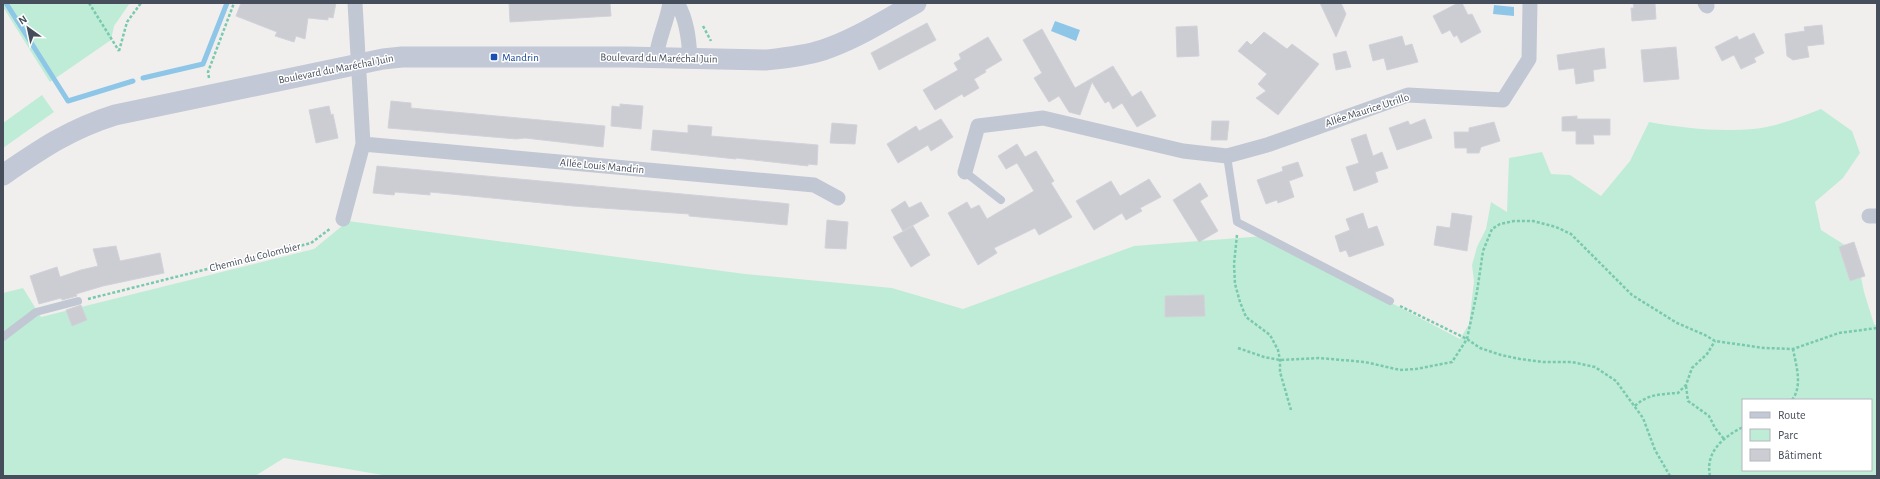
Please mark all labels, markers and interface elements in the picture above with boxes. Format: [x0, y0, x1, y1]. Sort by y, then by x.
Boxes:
north arrow [8, 8, 48, 48]
text: N [17, 13, 29, 27]
street label: Boulevard du Maréchal Juin [600, 51, 718, 65]
street label: Boulevard du Maréchal Juin [277, 52, 395, 86]
marker: Mandrin [489, 52, 499, 62]
place label: Mandrin [502, 52, 539, 63]
street label: Allée Maurice Utrillo [1324, 91, 1410, 129]
street label: Allée Louis Mandrin [559, 157, 645, 175]
street label: Chemin du Colombier [208, 240, 302, 274]
legend [1742, 399, 1872, 471]
text: Route [1778, 409, 1805, 421]
text: Parc [1778, 429, 1798, 441]
text: Bâtiment [1778, 449, 1822, 461]

